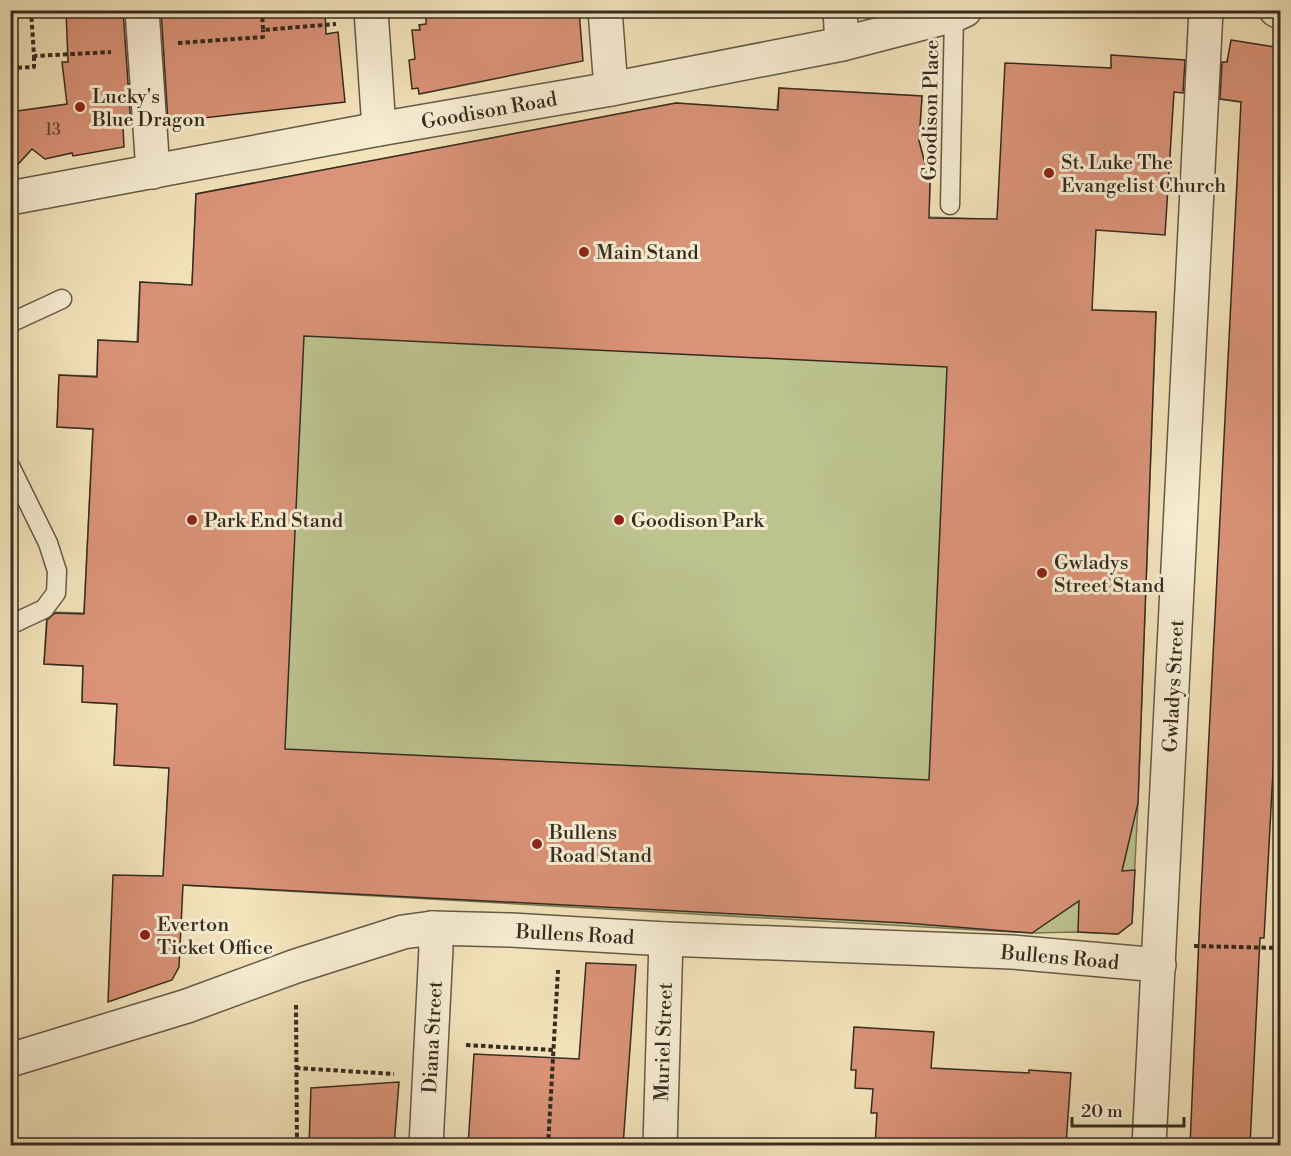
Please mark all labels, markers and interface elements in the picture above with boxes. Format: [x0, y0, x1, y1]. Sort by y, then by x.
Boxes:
street label: Goodison Place [918, 39, 945, 181]
place label: Lucky's Blue Dragon [91, 85, 205, 133]
street label: Goodison Road [419, 87, 560, 136]
marker: Lucky's Blue Dragon [73, 100, 87, 114]
house number: 13 [45, 120, 61, 140]
place label: St. Luke The Evangelist Church [1061, 151, 1226, 199]
marker: St. Luke The Evangelist Church [1042, 166, 1056, 180]
place label: Main Stand [596, 241, 699, 266]
marker: Main Stand [577, 245, 591, 259]
place label: Park End Stand [204, 509, 344, 534]
place label: Goodison Park [631, 509, 765, 534]
marker: Park End Stand [185, 513, 199, 527]
marker: Goodison Park [612, 513, 626, 527]
place label: Gwladys Street Stand [1054, 551, 1165, 599]
marker: Gwladys Street Stand [1035, 566, 1049, 580]
street label: Gwladys Street [1159, 619, 1190, 753]
place label: Bullens Road Stand [548, 821, 652, 869]
marker: Bullens Road Stand [530, 837, 544, 851]
place label: Everton Ticket Office [157, 913, 273, 961]
street label: Bullens Road [514, 920, 635, 951]
marker: Everton Ticket Office [138, 928, 152, 942]
street label: Bullens Road [999, 941, 1121, 976]
street label: Diana Street [418, 980, 449, 1094]
street label: Muriel Street [650, 982, 679, 1102]
scale bar [1072, 1090, 1184, 1128]
text: 20 m [1081, 1100, 1123, 1123]

